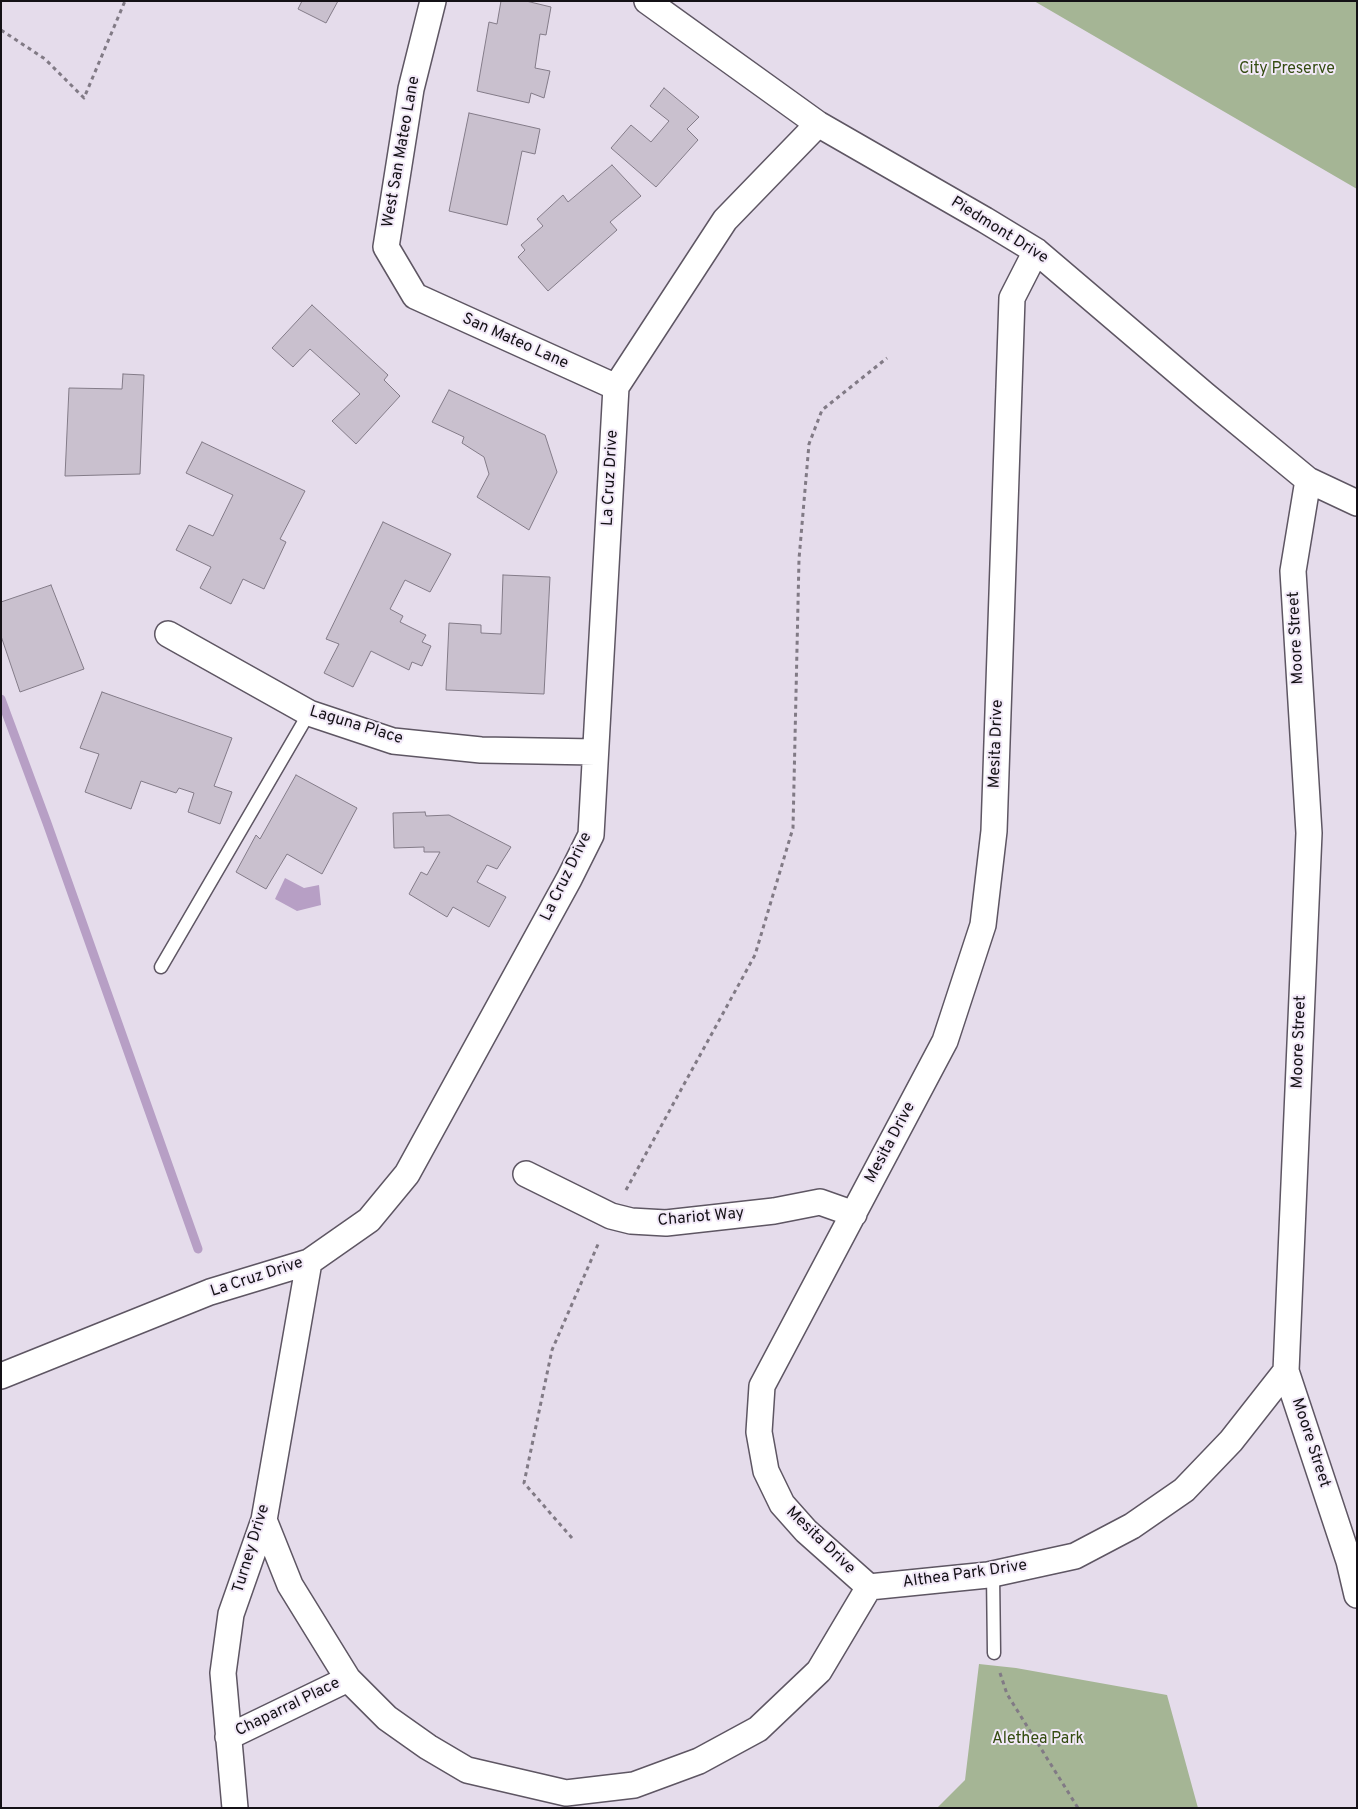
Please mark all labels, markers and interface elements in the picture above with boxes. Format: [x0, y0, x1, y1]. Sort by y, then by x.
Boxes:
park label: City Preserve [1239, 60, 1335, 80]
street label: West San Mateo Lane [379, 75, 425, 229]
street label: Piedmont Drive [947, 193, 1051, 269]
street label: San Mateo Lane [459, 310, 571, 374]
street label: La Cruz Drive [599, 429, 623, 527]
street label: Moore Street [1285, 591, 1309, 685]
street label: Mesita Drive [986, 699, 1008, 789]
street label: Laguna Place [307, 703, 405, 749]
street label: La Cruz Drive [537, 830, 597, 924]
street label: Moore Street [1289, 995, 1311, 1089]
street label: Mesita Drive [862, 1099, 920, 1187]
street label: Chariot Way [657, 1205, 745, 1231]
street label: La Cruz Drive [208, 1254, 306, 1302]
street label: Moore Street [1286, 1396, 1334, 1490]
street label: Turney Drive [229, 1502, 275, 1596]
street label: Mesita Drive [781, 1503, 859, 1579]
street label: Althea Park Drive [902, 1557, 1028, 1593]
street label: Chaparral Place [233, 1674, 343, 1742]
park label: Alethea Park [992, 1730, 1084, 1750]

